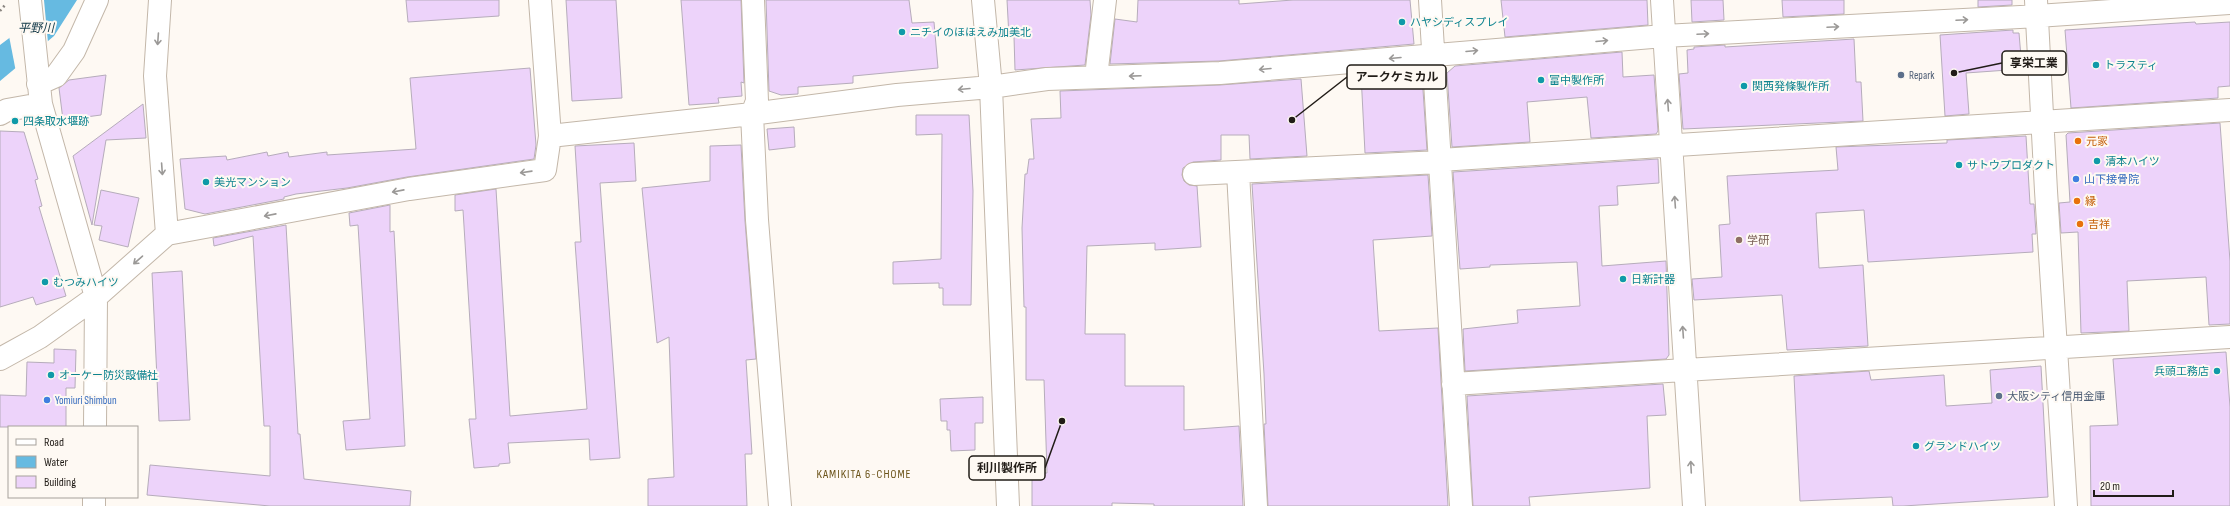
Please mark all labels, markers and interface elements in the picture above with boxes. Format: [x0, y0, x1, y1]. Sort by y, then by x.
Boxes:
place label: ハヤシディスプレイ [1410, 16, 1508, 29]
one-way arrow [1955, 16, 1968, 23]
marker: ハヤシディスプレイ [1397, 17, 1407, 27]
water label: 平野川 [18, 21, 56, 36]
one-way arrow [1826, 23, 1839, 30]
place label: ニチイのほほえみ加美北 [910, 26, 1031, 39]
marker: ニチイのほほえみ加美北 [897, 27, 907, 37]
one-way arrow [1696, 30, 1709, 37]
one-way arrow [154, 32, 161, 45]
one-way arrow [1595, 37, 1608, 44]
one-way arrow [1465, 48, 1478, 55]
callout: 享栄工業 [2002, 51, 2066, 75]
one-way arrow [1389, 54, 1402, 61]
text: 享栄工業 [2010, 56, 2058, 71]
place label: トラスティ [2104, 59, 2158, 72]
marker: トラスティ [2091, 60, 2101, 70]
callout: アークケミカル [1347, 65, 1446, 89]
one-way arrow [1259, 66, 1272, 73]
place label: Repark [1909, 69, 1935, 82]
text: アークケミカル [1356, 70, 1438, 85]
marker: Repark [1896, 70, 1906, 80]
one-way arrow [1129, 72, 1142, 80]
place label: 富中製作所 [1549, 74, 1605, 87]
marker: 富中製作所 [1536, 75, 1546, 85]
place label: 関西発條製作所 [1752, 80, 1830, 93]
marker: 関西発條製作所 [1739, 81, 1749, 91]
one-way arrow [958, 86, 971, 93]
one-way arrow [1665, 99, 1672, 112]
place label: 四条取水堰跡 [23, 115, 89, 128]
marker: 四条取水堰跡 [10, 116, 20, 126]
place label: 元家 [2086, 135, 2108, 148]
marker: 元家 [2073, 136, 2083, 146]
place label: 清本ハイツ [2105, 155, 2160, 168]
marker: 清本ハイツ [2092, 156, 2102, 166]
place label: サトウプロダクト [1967, 159, 2055, 172]
marker: サトウプロダクト [1954, 160, 1964, 170]
one-way arrow [159, 162, 166, 175]
one-way arrow [520, 168, 533, 176]
place label: 山下接骨院 [2084, 173, 2139, 186]
marker: 山下接骨院 [2071, 174, 2081, 184]
place label: 美光マンション [214, 176, 291, 189]
marker: 美光マンション [201, 177, 211, 187]
one-way arrow [391, 187, 404, 195]
place label: 縁 [2085, 195, 2096, 208]
one-way arrow [1671, 196, 1678, 209]
marker: 縁 [2072, 196, 2082, 206]
one-way arrow [264, 211, 277, 219]
place label: 吉祥 [2088, 218, 2110, 231]
marker: 吉祥 [2075, 219, 2085, 229]
place label: 学研 [1747, 234, 1769, 247]
marker: 学研 [1734, 235, 1744, 245]
one-way arrow [133, 255, 143, 264]
place label: 日新計器 [1631, 273, 1675, 286]
marker: 日新計器 [1618, 274, 1628, 284]
place label: むつみハイツ [53, 276, 119, 289]
marker: むつみハイツ [40, 277, 50, 287]
one-way arrow [1680, 326, 1687, 339]
place label: 兵頭工務店 [2154, 365, 2209, 378]
marker: 兵頭工務店 [2212, 366, 2222, 376]
place label: オーケー防災設備社 [59, 369, 158, 382]
marker: オーケー防災設備社 [46, 370, 56, 380]
place label: 大阪シティ信用金庫 [2007, 390, 2105, 403]
marker: 大阪シティ信用金庫 [1994, 391, 2004, 401]
place label: Yomiuri Shimbun [55, 394, 117, 407]
marker: Yomiuri Shimbun [42, 395, 52, 405]
legend [8, 426, 138, 498]
text: Road [44, 435, 64, 450]
place label: グランドハイツ [1924, 440, 2001, 453]
marker: グランドハイツ [1911, 441, 1921, 451]
text: Water [44, 455, 68, 470]
callout: 利川製作所 [969, 456, 1045, 480]
text: 利川製作所 [977, 461, 1037, 476]
one-way arrow [1688, 461, 1695, 474]
district label: KAMIKITA 6-CHOME [817, 467, 911, 482]
scale bar [2094, 472, 2173, 498]
text: Building [44, 475, 76, 490]
text: 20 m [2100, 479, 2120, 494]

